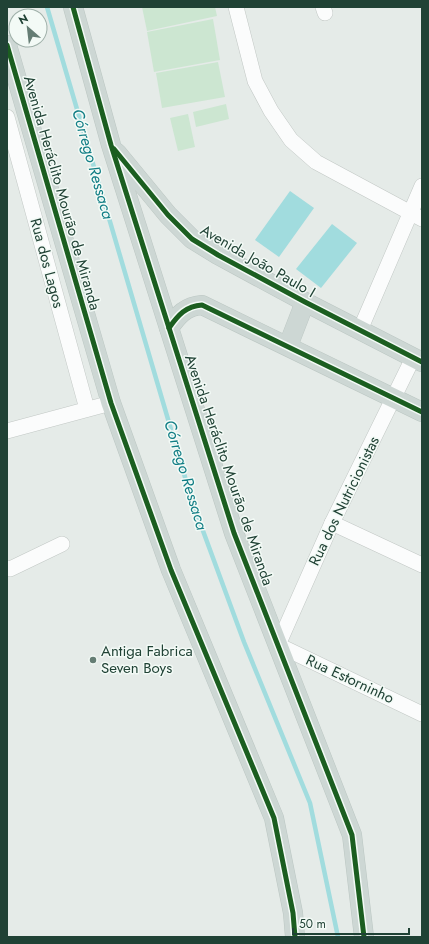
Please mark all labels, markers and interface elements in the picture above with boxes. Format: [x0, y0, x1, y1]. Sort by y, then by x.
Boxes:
north arrow [8, 8, 48, 48]
text: N [16, 10, 31, 28]
street label: Avenida Heráclito Mourão de Miranda [18, 73, 106, 313]
water label: Córrego Ressaca [66, 106, 120, 222]
street label: Rua dos Lagos [24, 216, 70, 310]
street label: Avenida João Paulo I [196, 219, 320, 303]
street label: Avenida Heráclito Mourão de Miranda [179, 351, 279, 589]
water label: Córrego Ressaca [158, 417, 214, 533]
street label: Rua dos Nutricionistas [303, 433, 385, 569]
place label: Antiga Fabrica Seven Boys [101, 640, 193, 679]
street label: Rua Estorninho [302, 649, 398, 709]
marker: Antiga Fabrica Seven Boys [88, 655, 98, 665]
scale bar [293, 910, 409, 936]
text: 50 m [299, 915, 326, 933]

